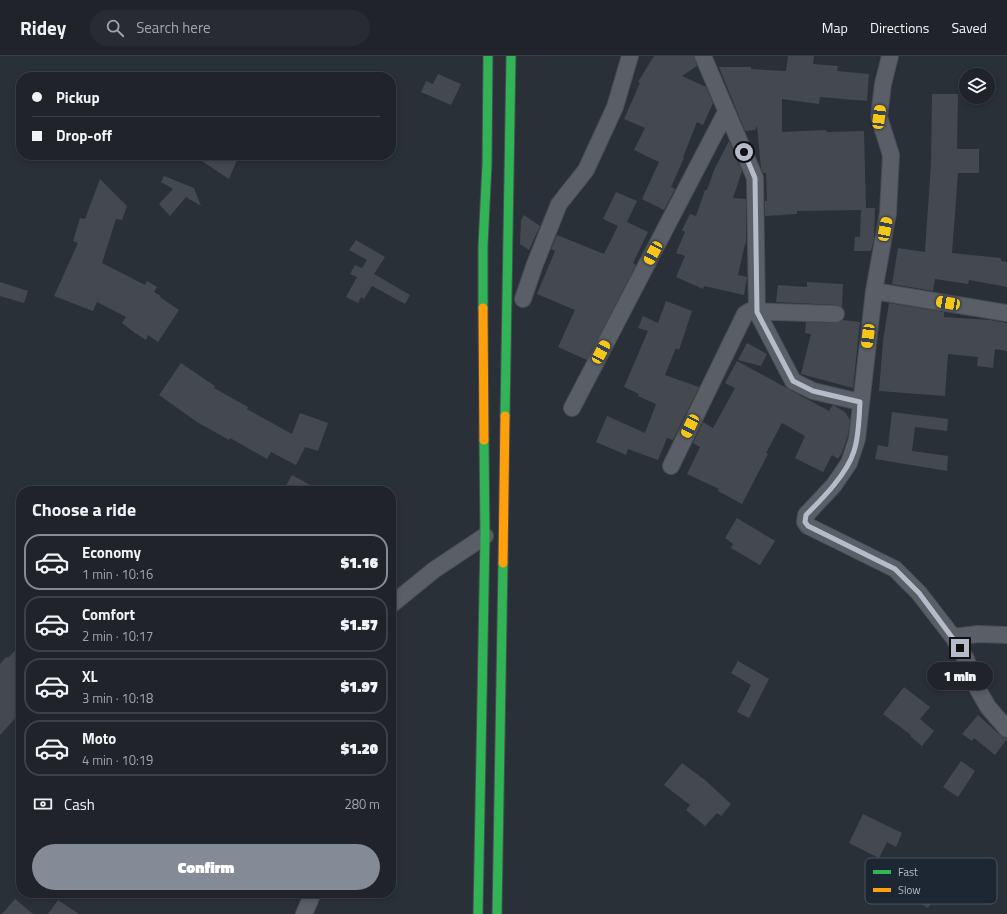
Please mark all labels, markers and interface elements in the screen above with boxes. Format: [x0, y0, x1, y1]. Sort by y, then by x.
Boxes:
search box [90, 10, 370, 46]
text: Ridey [20, 13, 66, 42]
text: Search here [136, 16, 211, 39]
icon: search [104, 17, 126, 39]
text: Map [822, 17, 848, 38]
text: Directions [870, 17, 929, 38]
text: Saved [951, 17, 987, 38]
map controls [959, 68, 995, 104]
button: layers [959, 68, 995, 104]
text: Pickup [56, 86, 100, 109]
car [872, 104, 886, 130]
text: Drop-off [56, 124, 112, 147]
route start [735, 143, 753, 161]
car [877, 216, 893, 242]
car [642, 240, 664, 266]
car [935, 295, 961, 311]
car [861, 323, 875, 349]
car [590, 339, 612, 365]
car [679, 413, 701, 439]
text: Choose a ride [32, 496, 136, 523]
text: Economy [82, 541, 141, 564]
icon: car [34, 544, 70, 580]
text: $1.16 [341, 551, 378, 574]
text: 1 min · 10:16 [82, 564, 153, 584]
text: Comfort [82, 603, 135, 626]
icon: car [34, 606, 70, 642]
text: $1.57 [341, 613, 378, 636]
text: 2 min · 10:17 [82, 626, 153, 646]
route end [951, 639, 969, 657]
callout: 1 min [927, 662, 993, 690]
text: XL [82, 665, 98, 688]
text: 1 min [944, 666, 976, 686]
icon: car [34, 668, 70, 704]
text: $1.97 [341, 675, 378, 698]
text: 3 min · 10:18 [82, 688, 153, 708]
text: Moto [82, 727, 116, 750]
icon: car [34, 730, 70, 766]
text: $1.20 [341, 737, 378, 760]
text: 4 min · 10:19 [82, 750, 153, 770]
icon: cash [32, 793, 54, 815]
text: Cash [64, 793, 95, 816]
text: 280 m [344, 794, 380, 814]
button: Confirm [32, 844, 380, 890]
legend [865, 858, 997, 904]
text: Fast [898, 864, 918, 880]
text: Slow [898, 882, 921, 898]

